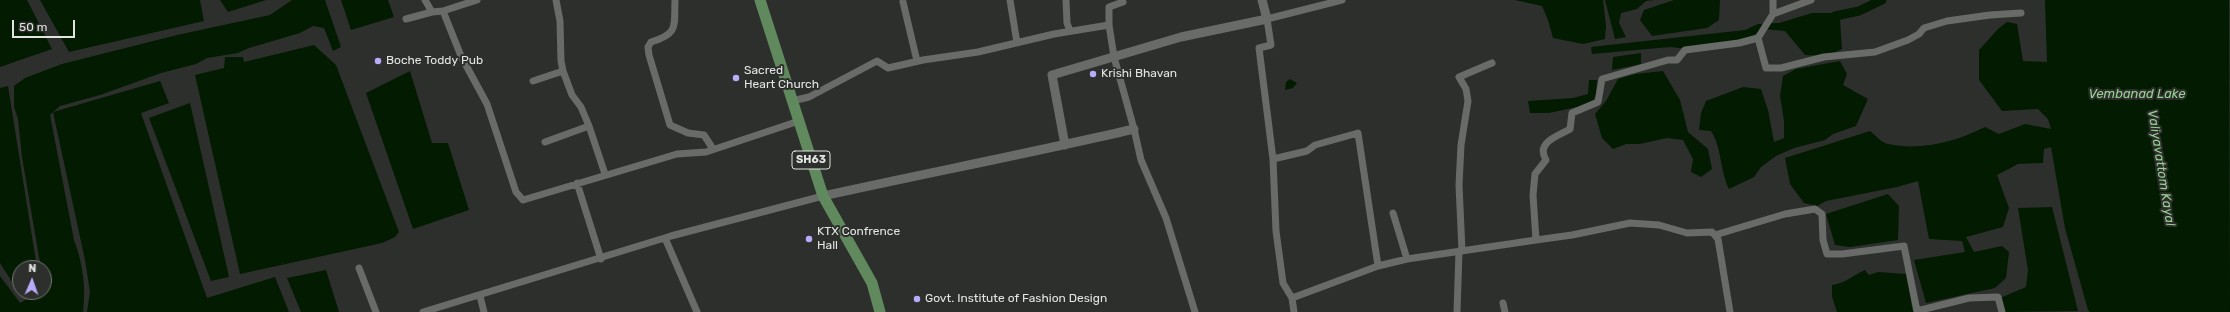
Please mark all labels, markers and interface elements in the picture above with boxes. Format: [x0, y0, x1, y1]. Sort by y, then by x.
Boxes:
scale bar [14, 12, 77, 38]
text: 50 m [19, 20, 47, 34]
place label: Boche Toddy Pub [386, 54, 483, 68]
marker: Boche Toddy Pub [373, 56, 383, 66]
place label: Sacred Heart Church [744, 64, 819, 92]
place label: Krishi Bhavan [1101, 67, 1177, 81]
marker: Krishi Bhavan [1088, 69, 1098, 79]
marker: Sacred Heart Church [731, 73, 741, 83]
water label: Vembanad Lake [2089, 86, 2185, 102]
water label: Valiyavattom Kayal [2144, 109, 2178, 227]
road number: SH63 [792, 151, 830, 169]
place label: KTX Confrence Hall [817, 225, 900, 253]
marker: KTX Confrence Hall [804, 234, 814, 244]
north arrow [12, 260, 52, 300]
text: N [28, 262, 37, 275]
place label: Govt. Institute of Fashion Design [925, 292, 1107, 306]
marker: Govt. Institute of Fashion Design [912, 294, 922, 304]

